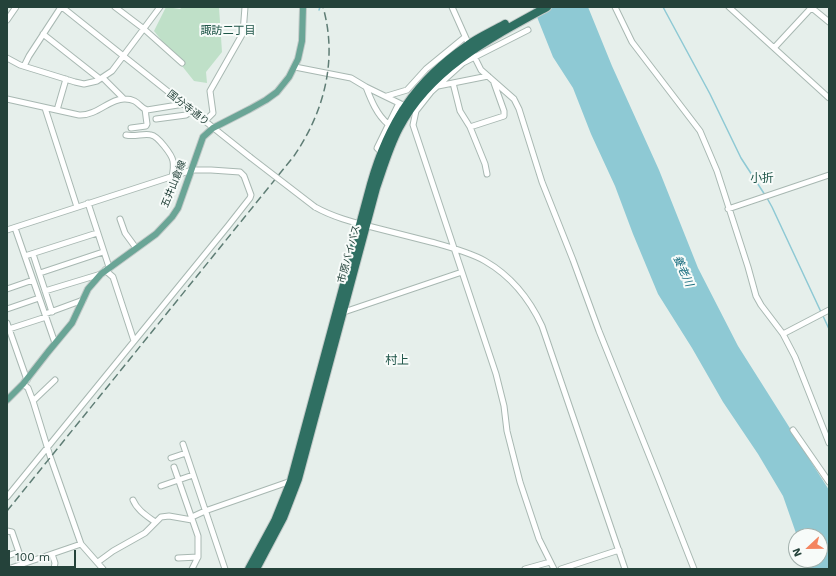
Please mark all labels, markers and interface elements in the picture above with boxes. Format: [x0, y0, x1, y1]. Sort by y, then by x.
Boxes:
district label: 諏訪二丁目 [201, 24, 255, 38]
street label: 国分寺通り [165, 88, 211, 128]
street label: 五井山倉線 [159, 159, 189, 209]
district label: 小折 [750, 171, 774, 185]
street label: 市原バイパス [335, 223, 363, 285]
water label: 養老川 [670, 253, 696, 289]
district label: 村上 [385, 353, 409, 367]
north arrow [788, 528, 828, 568]
scale bar [10, 542, 78, 568]
text: N [790, 546, 805, 559]
text: 100 m [15, 550, 50, 564]

